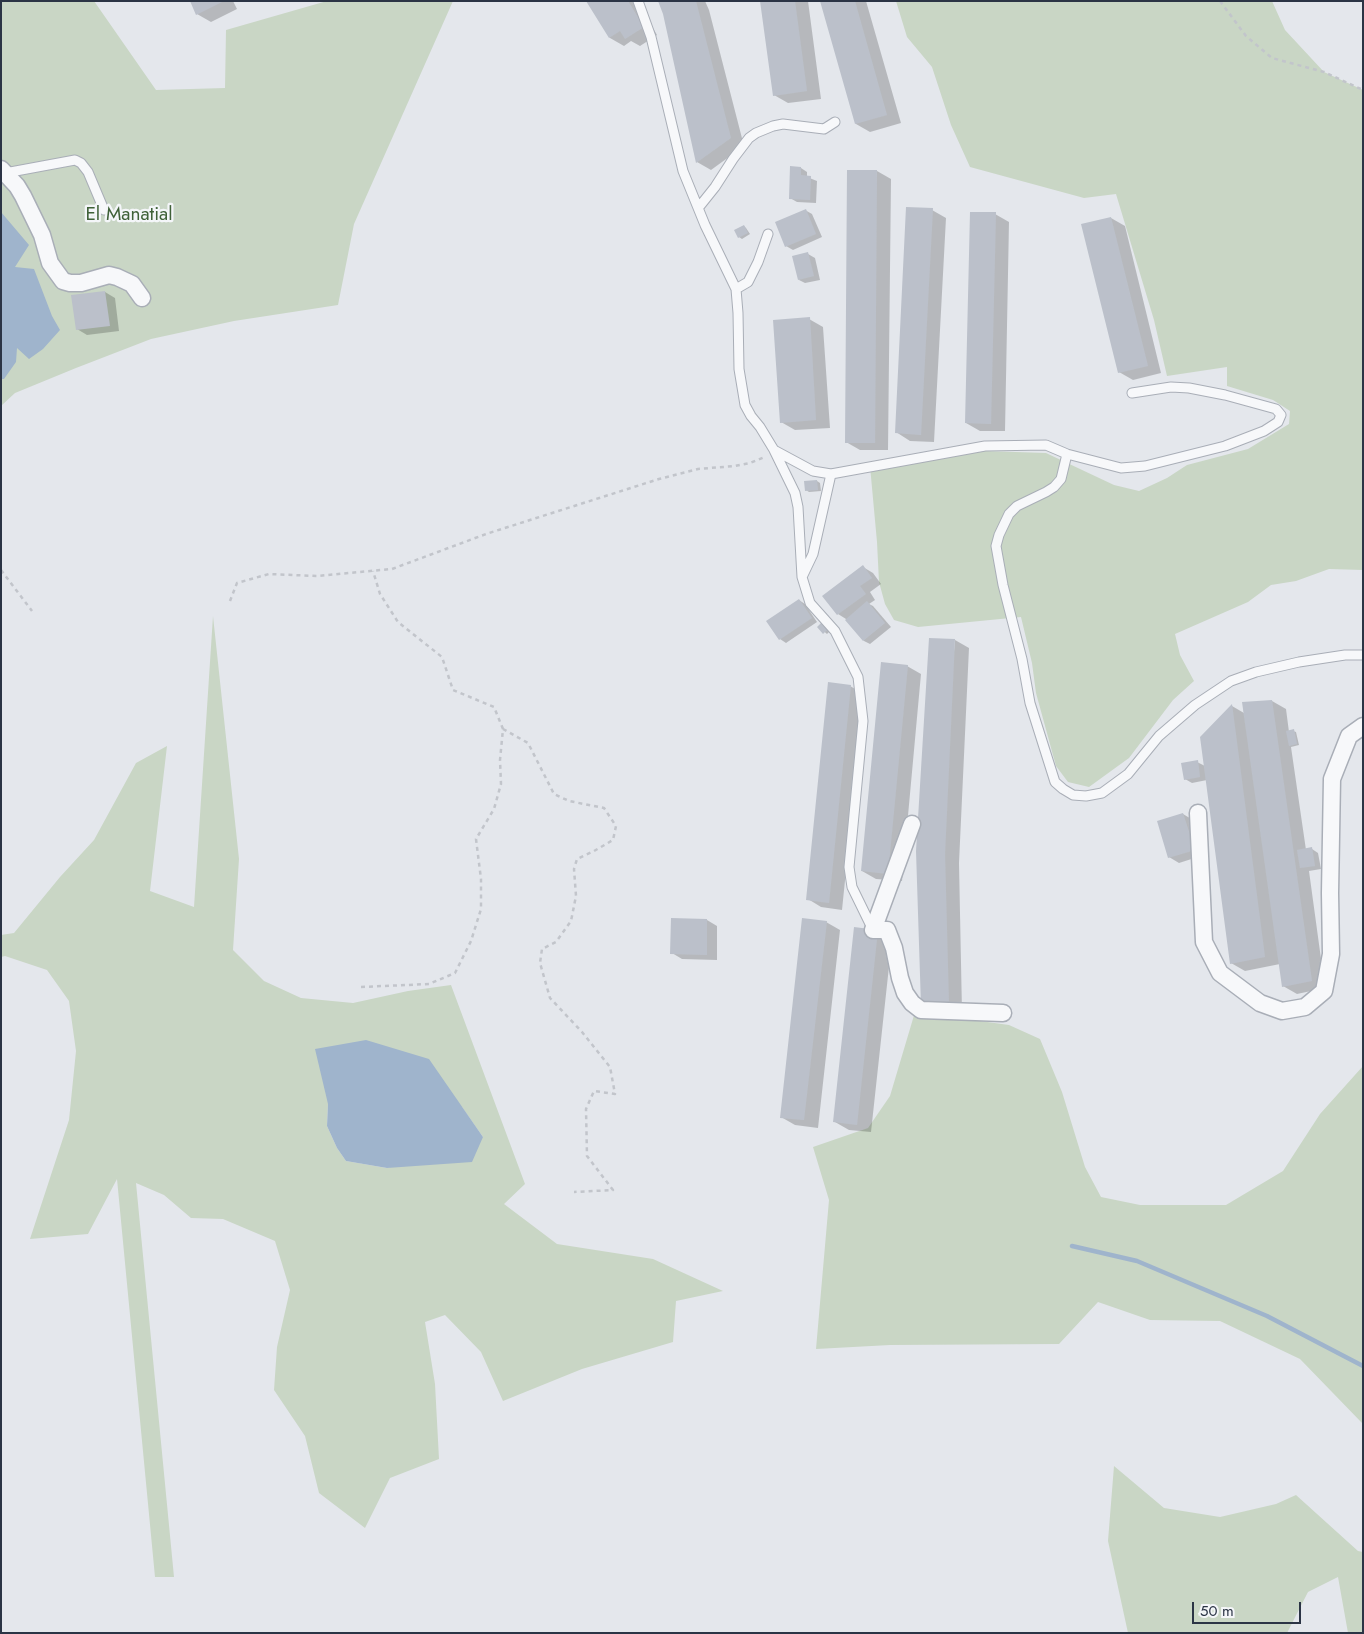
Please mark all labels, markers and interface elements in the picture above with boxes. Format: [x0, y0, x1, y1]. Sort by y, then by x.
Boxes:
park label: El Manatial [85, 204, 173, 226]
scale bar [1194, 1592, 1303, 1624]
text: 50 m [1200, 1600, 1234, 1622]

